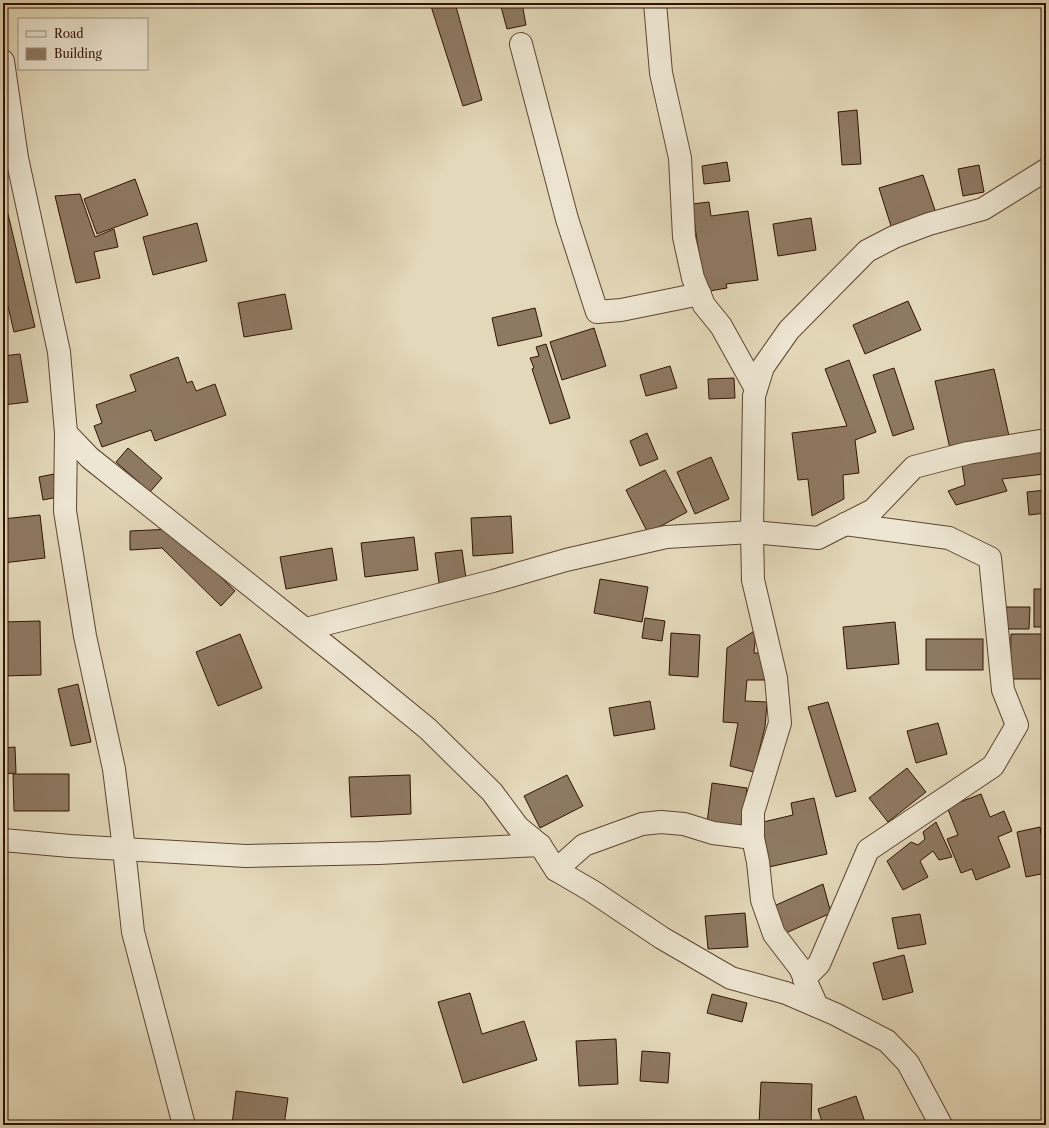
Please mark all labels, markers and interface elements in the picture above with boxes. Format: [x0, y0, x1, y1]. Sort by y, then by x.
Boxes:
legend [18, 18, 148, 70]
text: Road [54, 26, 84, 41]
text: Building [54, 46, 102, 61]

